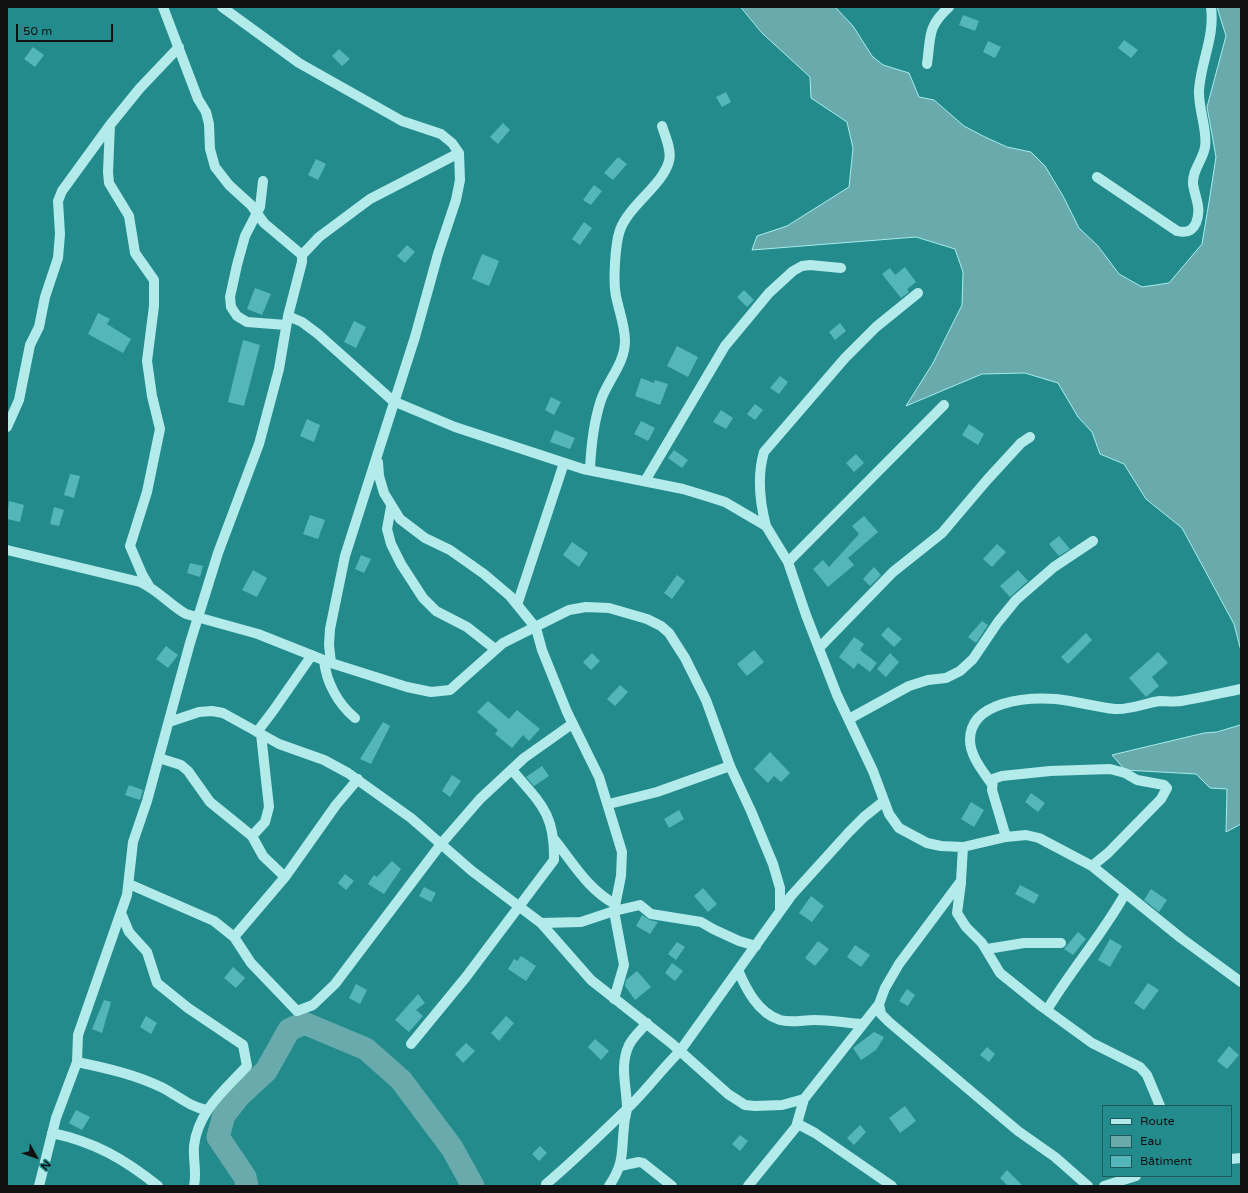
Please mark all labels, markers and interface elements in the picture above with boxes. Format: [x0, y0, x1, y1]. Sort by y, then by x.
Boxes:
scale bar [18, 16, 115, 42]
text: 50 m [23, 24, 52, 38]
legend [1102, 1105, 1232, 1177]
text: Route [1140, 1114, 1174, 1128]
text: Eau [1140, 1134, 1162, 1148]
north arrow [16, 1137, 56, 1177]
text: Bâtiment [1140, 1154, 1192, 1168]
text: N [38, 1157, 53, 1173]

